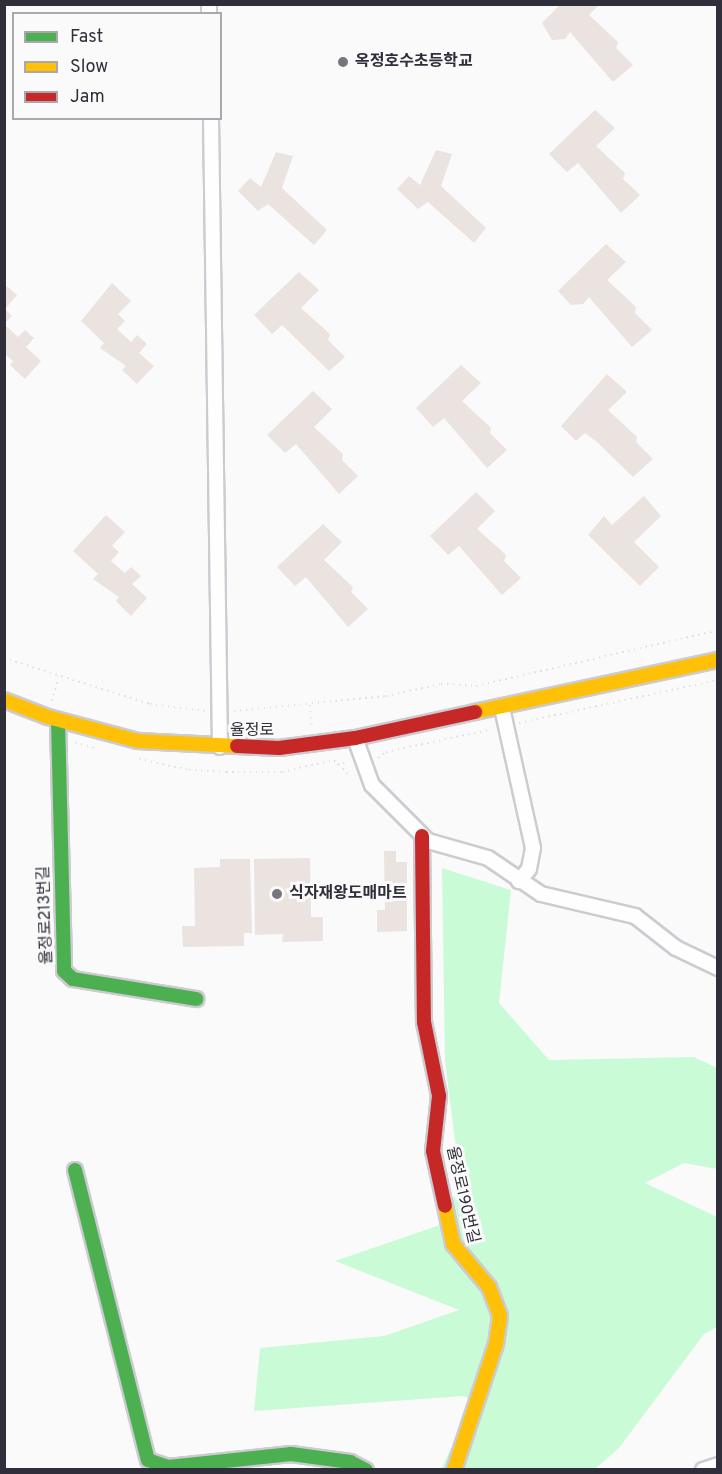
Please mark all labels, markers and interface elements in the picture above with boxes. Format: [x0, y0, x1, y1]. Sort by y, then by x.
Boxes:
legend [12, 12, 222, 120]
text: Fast [70, 26, 103, 49]
place label: 옥정호수초등학교 [355, 52, 473, 72]
marker: 옥정호수초등학교 [336, 55, 350, 69]
text: Slow [70, 56, 108, 79]
text: Jam [70, 86, 105, 109]
street label: 율정로 [230, 721, 274, 741]
street label: 율정로213번길 [35, 865, 57, 965]
place label: 식자재왕도매마트 [289, 884, 407, 904]
marker: 식자재왕도매마트 [270, 887, 284, 901]
street label: 율정로190번길 [441, 1144, 483, 1246]

